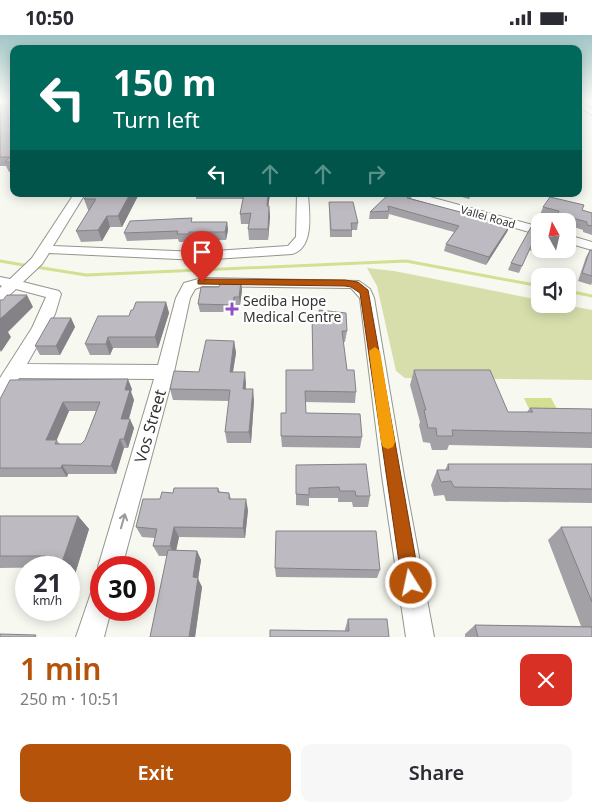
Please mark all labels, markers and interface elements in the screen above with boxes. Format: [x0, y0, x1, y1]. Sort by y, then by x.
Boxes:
text: 10:50 [25, 5, 74, 31]
text: 150 m [113, 59, 216, 106]
icon: left [30, 65, 95, 130]
text: Turn left [113, 104, 200, 134]
icon: left [203, 160, 231, 188]
icon: ahead [256, 160, 284, 188]
icon: ahead [309, 160, 337, 188]
icon: right [362, 160, 390, 188]
street label: Vallei Road [459, 202, 517, 232]
north arrow [531, 213, 576, 257]
map controls [531, 213, 576, 313]
pin [181, 231, 223, 282]
icon: arrive [188, 238, 216, 266]
button: sound [531, 268, 576, 313]
place label: Sediba Hope Medical Centre [243, 291, 342, 326]
marker: Sediba Hope Medical Centre [225, 302, 239, 316]
street label: Vos Street [129, 386, 171, 465]
one-way arrow [119, 513, 129, 529]
speed limit sign: 30 [90, 556, 155, 621]
position arrow [384, 556, 436, 608]
text: 21 [33, 565, 62, 599]
text: km/h [33, 592, 62, 609]
text: 1 min [20, 648, 101, 689]
button: close [520, 654, 572, 706]
text: 250 m · 10:51 [20, 688, 120, 710]
button: Exit [20, 744, 291, 802]
button: Share [301, 744, 572, 802]

